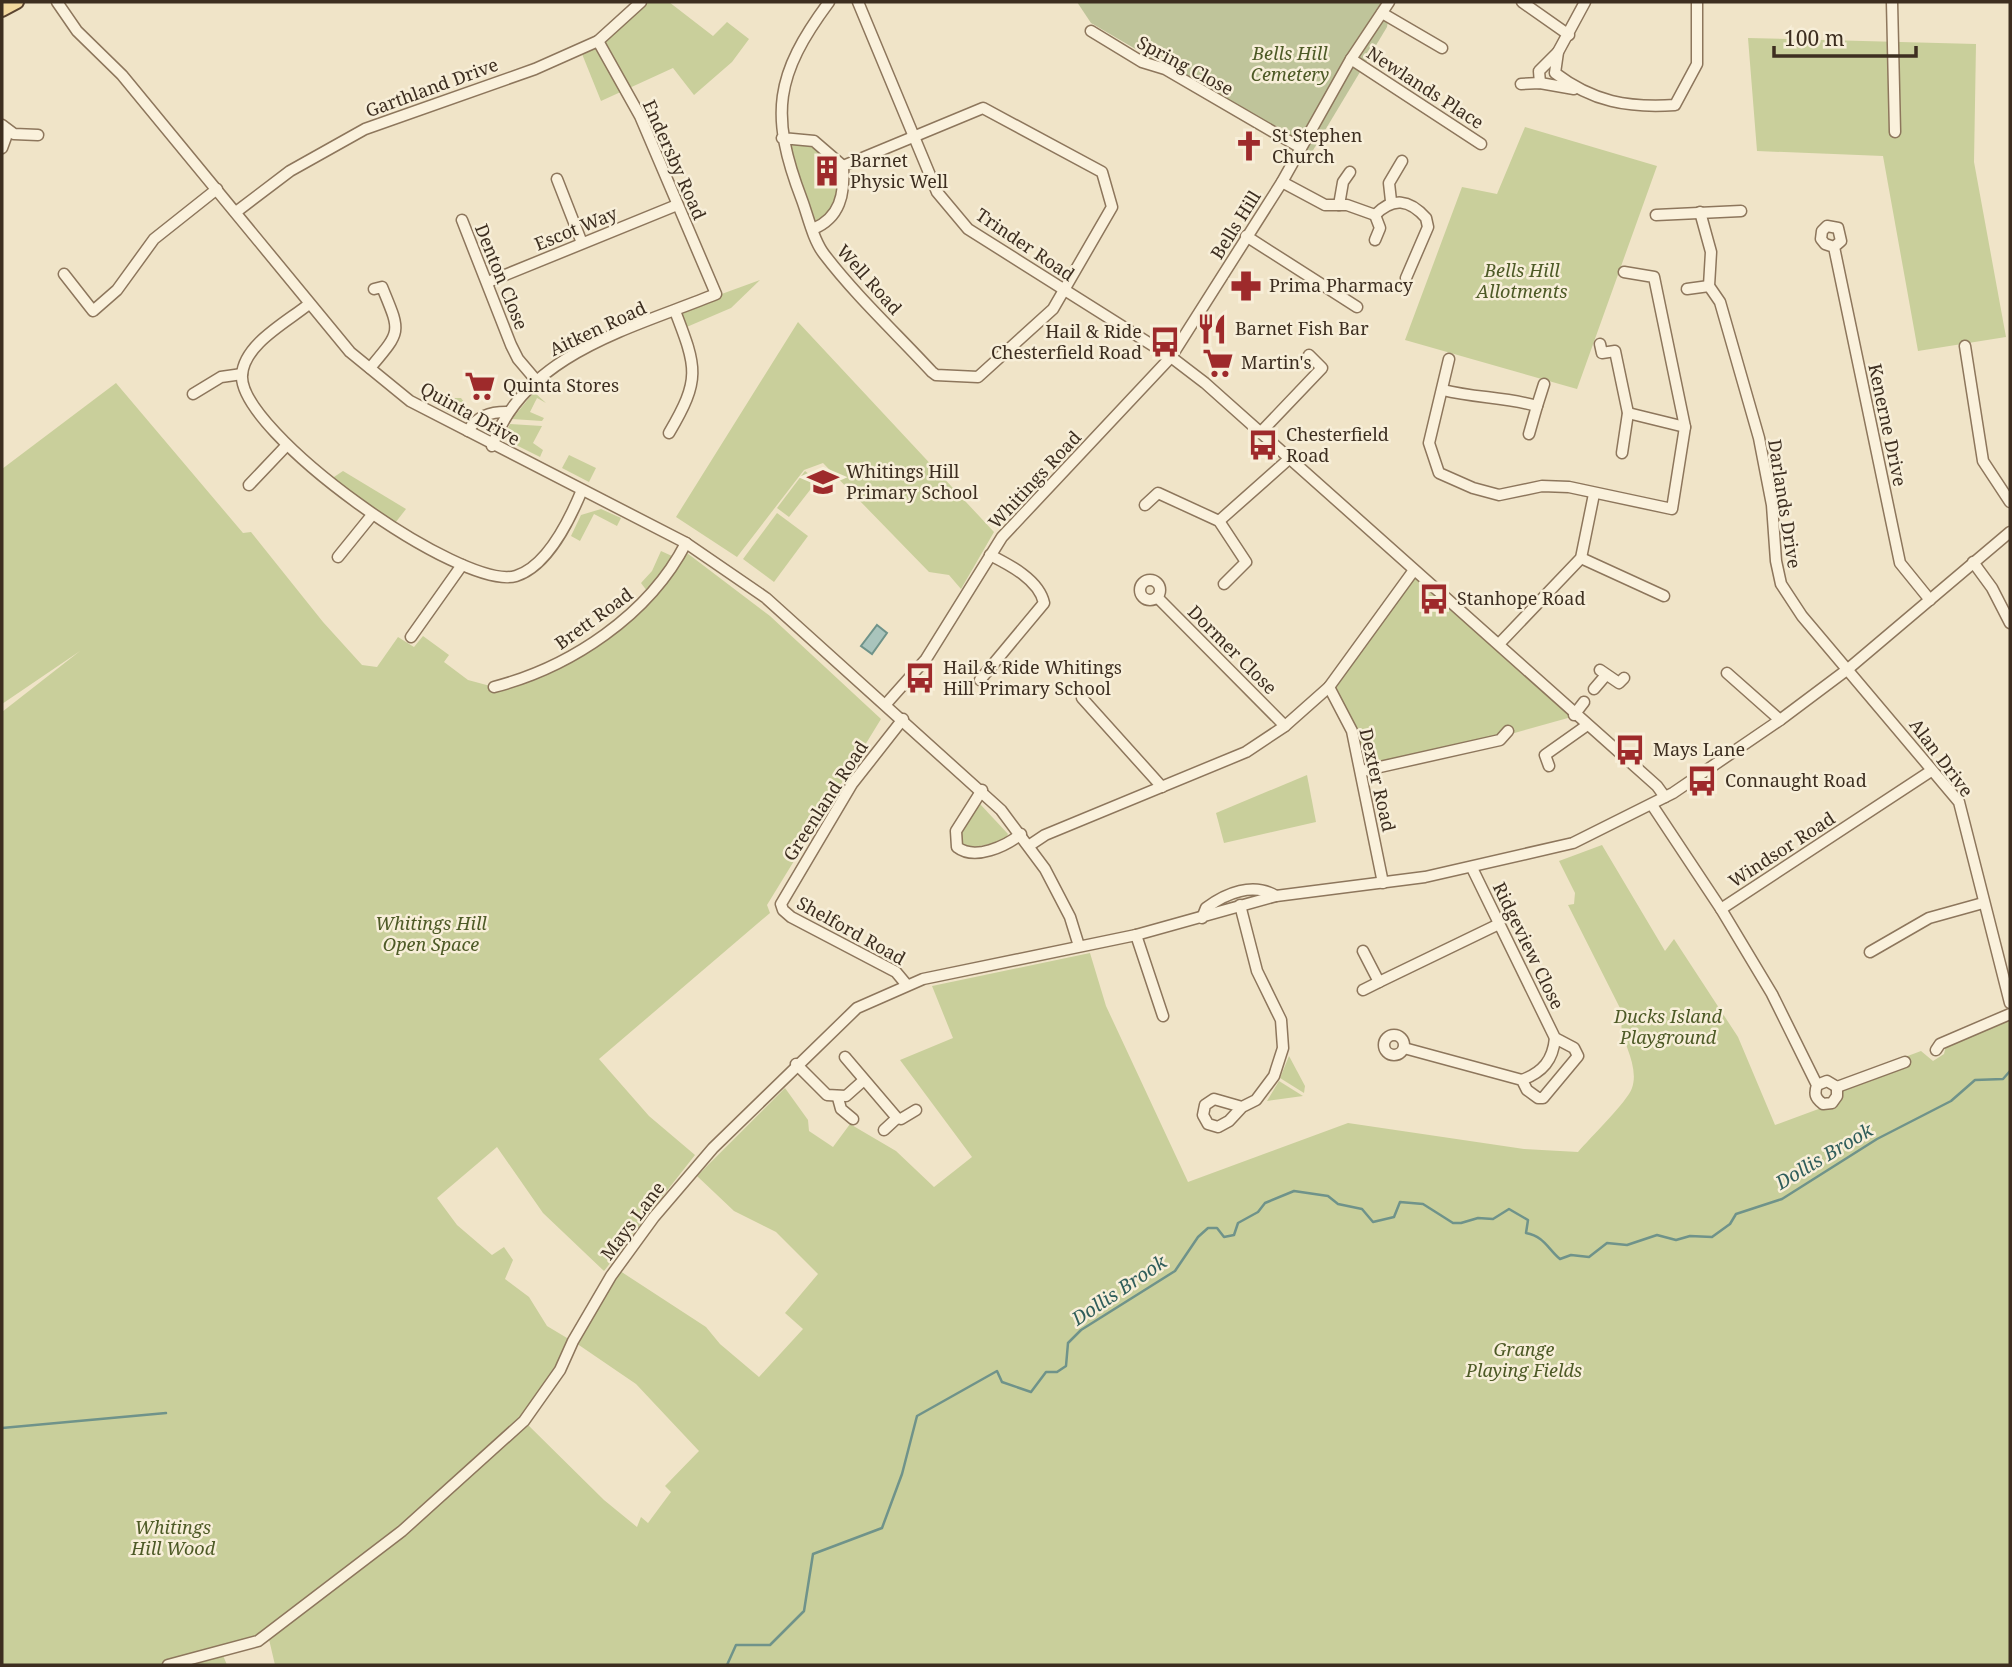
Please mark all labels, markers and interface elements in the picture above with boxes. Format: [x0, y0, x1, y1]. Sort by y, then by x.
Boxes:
scale bar [1774, 14, 1916, 58]
text: 100 m [1784, 24, 1845, 52]
street label: Spring Close [1133, 30, 1238, 101]
street label: Newlands Place [1362, 40, 1489, 134]
park label: Bells Hill Cemetery [1251, 41, 1329, 86]
street label: Garthland Drive [362, 52, 501, 122]
street label: Endersby Road [638, 96, 712, 223]
place label: St Stephen Church [1272, 123, 1363, 168]
church icon: St Stephen Church [1232, 129, 1266, 163]
place label: Barnet Physic Well [850, 148, 949, 193]
building icon: Barnet Physic Well [810, 154, 844, 188]
street label: Bells Hill [1205, 185, 1266, 263]
street label: Escot Way [531, 200, 621, 256]
street label: Trinder Road [972, 202, 1080, 286]
street label: Denton Close [470, 220, 534, 333]
street label: Well Road [832, 239, 908, 320]
park label: Bells Hill Allotments [1474, 258, 1568, 303]
pharmacy icon: Prima Pharmacy [1229, 269, 1263, 303]
place label: Prima Pharmacy [1269, 273, 1414, 297]
street label: Aitken Road [545, 295, 650, 361]
restaurant icon: Barnet Fish Bar [1195, 312, 1229, 346]
place label: Barnet Fish Bar [1235, 316, 1369, 340]
place label: Hail & Ride Chesterfield Road [991, 319, 1142, 364]
bus stop icon: Hail & Ride Chesterfield Road [1148, 325, 1182, 359]
supermarket icon: Martin's [1201, 346, 1235, 380]
place label: Martin's [1241, 350, 1312, 374]
street label: Kenerne Drive [1863, 361, 1913, 488]
supermarket icon: Quinta Stores [463, 369, 497, 403]
place label: Quinta Stores [503, 373, 619, 397]
street label: Quinta Drive [416, 376, 525, 450]
place label: Chesterfield Road [1286, 422, 1389, 467]
street label: Whitings Road [983, 425, 1086, 533]
bus stop icon: Chesterfield Road [1246, 428, 1280, 462]
street label: Darlands Drive [1763, 438, 1807, 570]
place label: Whitings Hill Primary School [846, 459, 978, 504]
school or university icon: Whitings Hill Primary School [806, 465, 840, 499]
street label: Brett Road [550, 582, 637, 655]
bus stop icon: Stanhope Road [1417, 582, 1451, 616]
place label: Stanhope Road [1457, 586, 1585, 610]
street label: Dormer Close [1183, 600, 1282, 699]
place label: Hail & Ride Whitings Hill Primary School [943, 655, 1122, 700]
bus stop icon: Hail & Ride Whitings Hill Primary School [903, 661, 937, 695]
street label: Alan Drive [1905, 713, 1979, 801]
street label: Dexter Road [1354, 726, 1402, 834]
bus stop icon: Mays Lane [1613, 733, 1647, 767]
street label: Greenland Road [777, 736, 873, 865]
place label: Mays Lane [1653, 737, 1745, 761]
bus stop icon: Connaught Road [1685, 764, 1719, 798]
place label: Connaught Road [1725, 768, 1867, 792]
street label: Windsor Road [1724, 806, 1839, 893]
street label: Ridgeview Close [1488, 878, 1570, 1013]
street label: Shelford Road [793, 890, 910, 970]
park label: Whitings Hill Open Space [375, 911, 487, 956]
park label: Ducks Island Playground [1613, 1004, 1723, 1049]
water label: Dollis Brook [1770, 1116, 1879, 1196]
street label: Mays Lane [595, 1176, 670, 1264]
water label: Dollis Brook [1066, 1248, 1173, 1332]
park label: Grange Playing Fields [1465, 1337, 1582, 1382]
park label: Whitings Hill Wood [130, 1515, 216, 1560]

